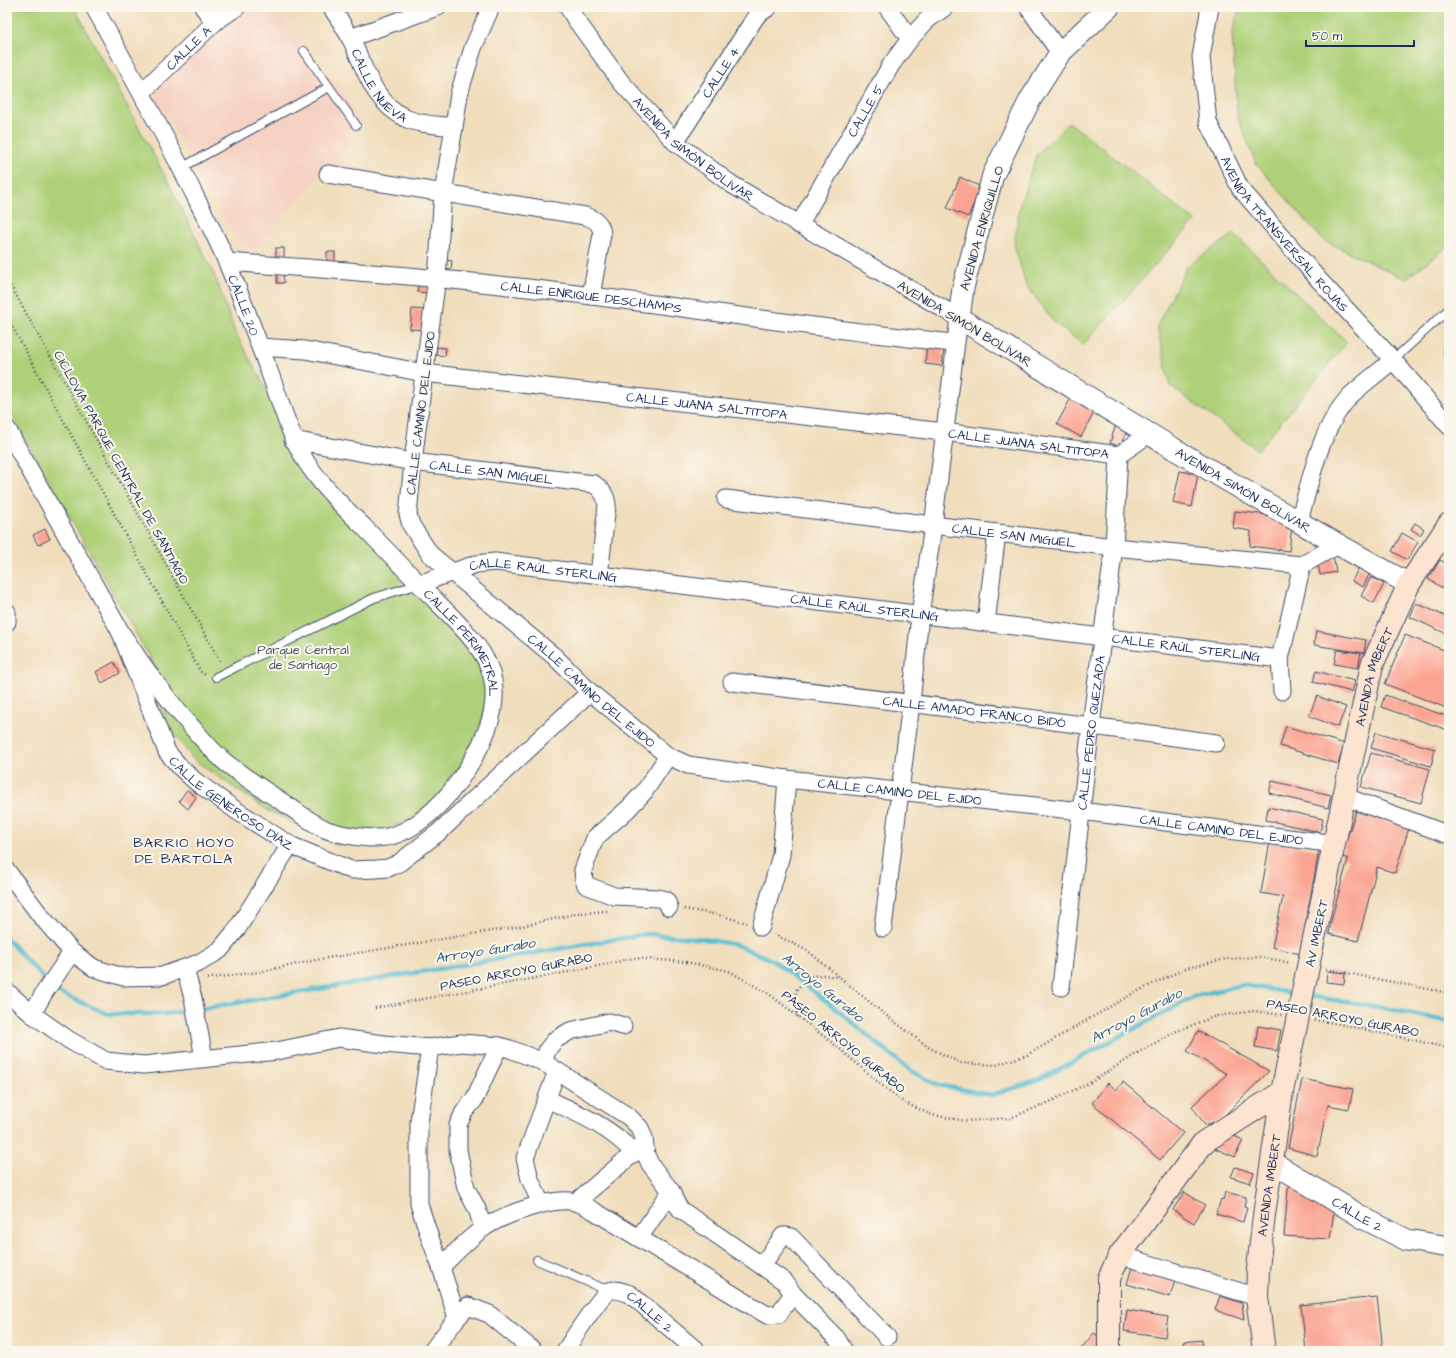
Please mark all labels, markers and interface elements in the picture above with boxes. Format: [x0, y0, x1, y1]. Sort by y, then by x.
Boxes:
street label: CALLE A [162, 22, 216, 75]
scale bar [1306, 22, 1414, 48]
text: 50 m [1312, 28, 1343, 45]
street label: CALLE 4 [698, 44, 744, 102]
street label: CALLE NUEVA [347, 46, 411, 128]
street label: CALLE 5 [843, 82, 888, 141]
street label: AVENIDA SIMÓN BOLÍVAR [628, 93, 757, 206]
street label: AVENIDA TRANSVERSAL ROJAS [1216, 153, 1352, 316]
street label: AVENIDA ENRIQUILLO [956, 164, 1008, 293]
street label: CALLE 20 [223, 272, 263, 339]
street label: AVENIDA SIMÓN BOLÍVAR [894, 276, 1035, 371]
street label: CALLE ENRIQUE DESCHAMPS [500, 277, 683, 318]
street label: CALLE CAMINO DEL EJIDO [402, 330, 440, 496]
street label: CICLOVÍA PARQUE CENTRAL DE SANTIAGO [49, 348, 193, 588]
street label: CALLE JUANA SALTITOPA [625, 388, 789, 424]
street label: CALLE JUANA SALTITOPA [947, 425, 1111, 464]
street label: AVENIDA SIMÓN BOLÍVAR [1172, 444, 1314, 537]
street label: CALLE SAN MIGUEL [428, 456, 554, 489]
street label: CALLE SAN MIGUEL [951, 519, 1076, 552]
street label: CALLE RAÚL STERLING [467, 554, 618, 587]
street label: CALLE PERIMETRAL [419, 585, 502, 697]
street label: CALLE RAÚL STERLING [789, 590, 940, 626]
street label: AVENIDA IMBERT [1351, 624, 1399, 728]
street label: CALLE CAMINO DEL EJIDO [523, 630, 659, 752]
street label: CALLE RAÚL STERLING [1111, 630, 1261, 666]
park label: Parque Central de Santiago [257, 641, 349, 675]
street label: CALLE PEDRO QUEZADA [1073, 654, 1110, 811]
street label: CALLE AMADO FRANCO BIDÓ [882, 692, 1067, 733]
street label: CALLE GENEROSO DÍAZ [164, 752, 297, 855]
street label: CALLE CAMINO DEL EJIDO [817, 774, 983, 810]
street label: CALLE CAMINO DEL EJIDO [1138, 811, 1305, 850]
district label: BARRIO HOYO DE BARTOLA [133, 833, 235, 869]
street label: AV IMBERT [1301, 897, 1333, 969]
water label: Arroyo Gurabo [434, 933, 538, 969]
street label: PASEO ARROYO GURABO [438, 948, 594, 996]
water label: Arroyo Gurabo [777, 948, 869, 1028]
water label: Arroyo Gurabo [1087, 983, 1187, 1048]
street label: PASEO ARROYO GURABO [778, 986, 909, 1098]
street label: PASEO ARROYO GURABO [1265, 994, 1421, 1042]
street label: AVENIDA IMBERT [1254, 1132, 1286, 1237]
street label: CALLE 2 [1328, 1193, 1386, 1237]
street label: CALLE 2 [623, 1287, 677, 1337]

